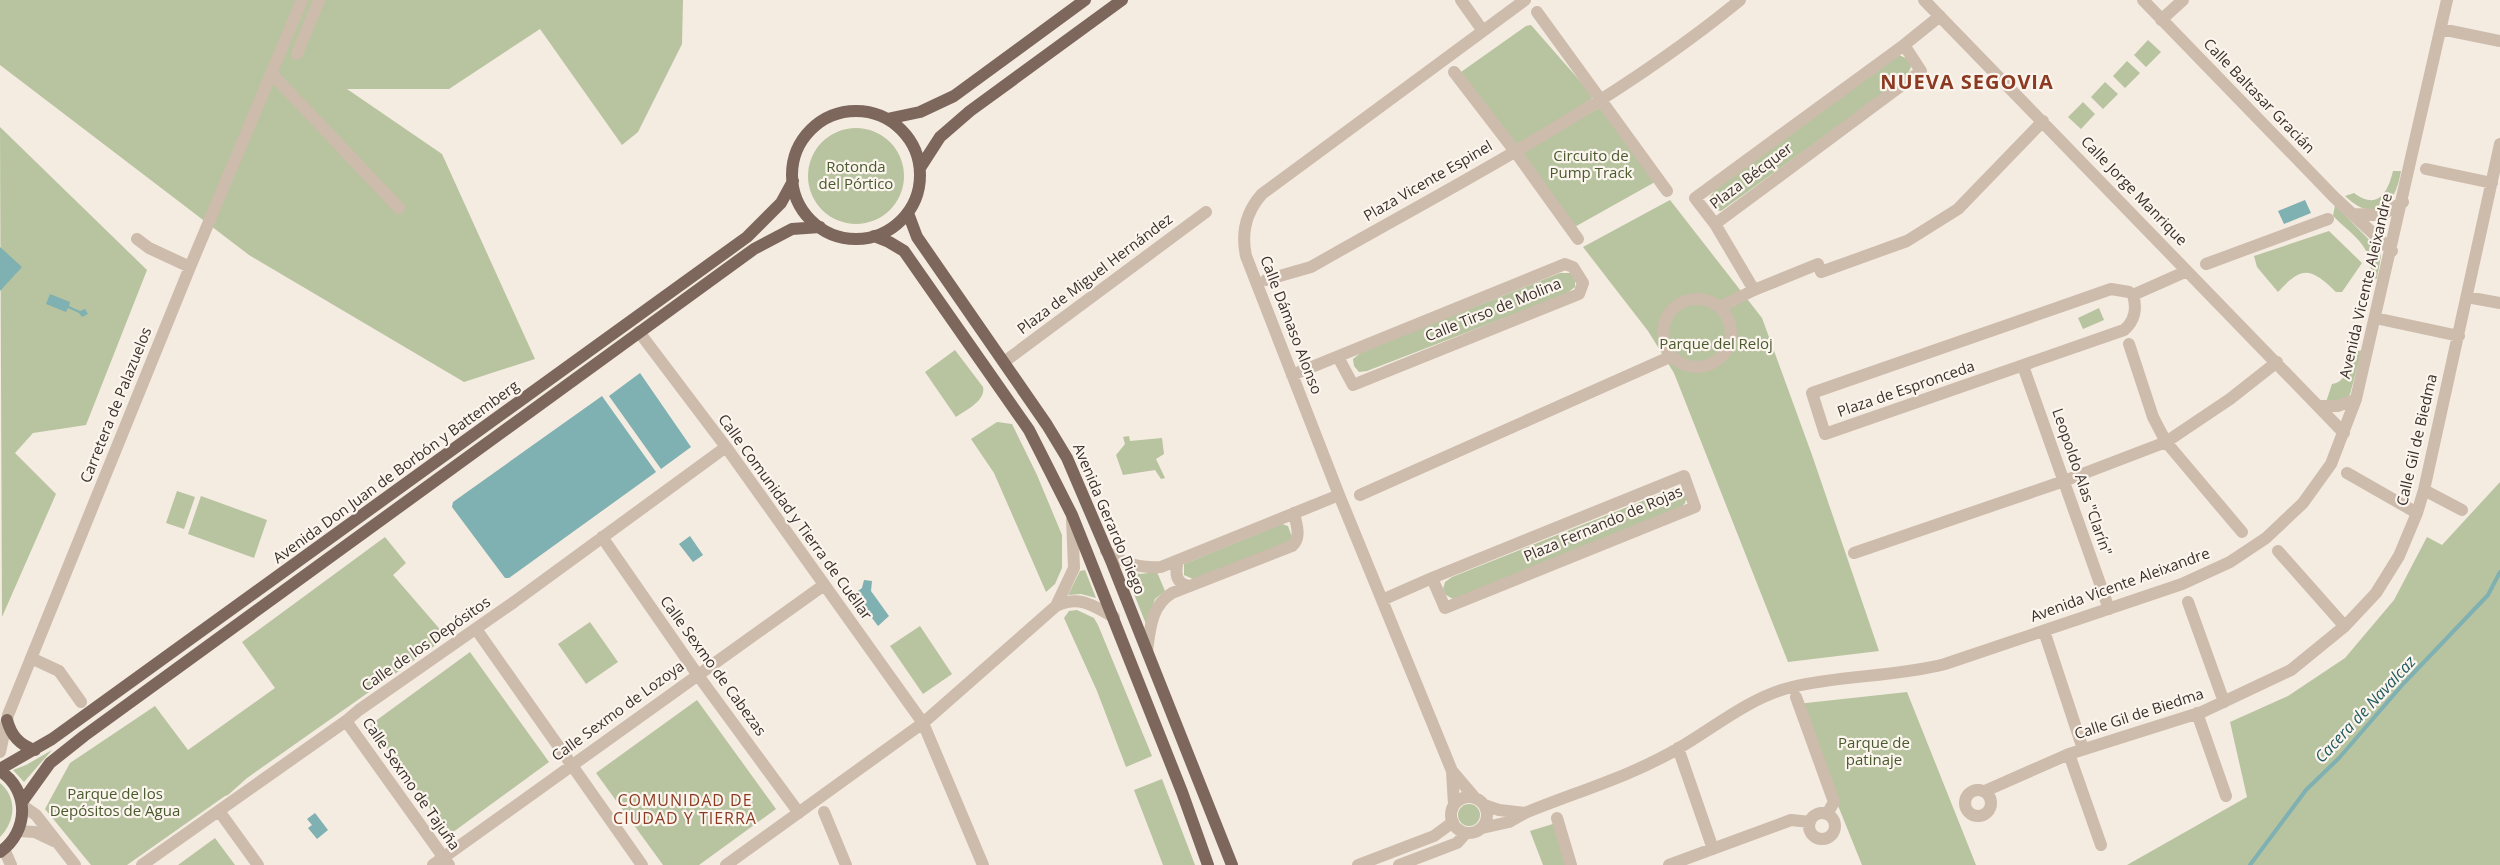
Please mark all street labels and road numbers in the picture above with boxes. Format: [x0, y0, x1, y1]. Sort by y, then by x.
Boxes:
street label: Calle Baltasar Gracián [2200, 33, 2320, 157]
street label: Calle Jorge Manrique [2077, 131, 2192, 249]
street label: Plaza Vicente Espinel [1360, 135, 1495, 225]
street label: Plaza Bécquer [1705, 138, 1796, 213]
street label: Avenida Vicente Aleixandre [2334, 191, 2396, 380]
street label: Plaza de Miguel Hernández [1013, 208, 1176, 338]
street label: Calle Dámaso Alonso [1256, 253, 1328, 397]
street label: Calle Tirso de Molina [1422, 273, 1564, 346]
street label: Carretera de Palazuelos [75, 324, 155, 485]
street label: Plaza de Espronceda [1834, 355, 1977, 421]
street label: Calle Gil de Biedma [2391, 372, 2441, 508]
street label: Avenida Don Juan de Borbón y Battemberg [268, 375, 522, 567]
street label: Leopoldo Alas "Clarín" [2048, 405, 2118, 558]
street label: Calle Comunidad y Tierra de Cuéllar [714, 409, 877, 623]
street label: Avenida Gerardo Diego [1069, 440, 1151, 597]
street label: Plaza Fernando de Rojas [1520, 481, 1685, 566]
street label: Avenida Vicente Aleixandre [2027, 542, 2212, 626]
street label: Calle de los Depósitos [357, 591, 494, 695]
street label: Calle Sexmo de Cabezas [656, 591, 771, 739]
street label: Calle Sexmo de Lozoya [547, 655, 688, 765]
street label: Calle Gil de Biedma [2071, 683, 2206, 743]
street label: Calle Sexmo de Tajuña [358, 713, 465, 854]

